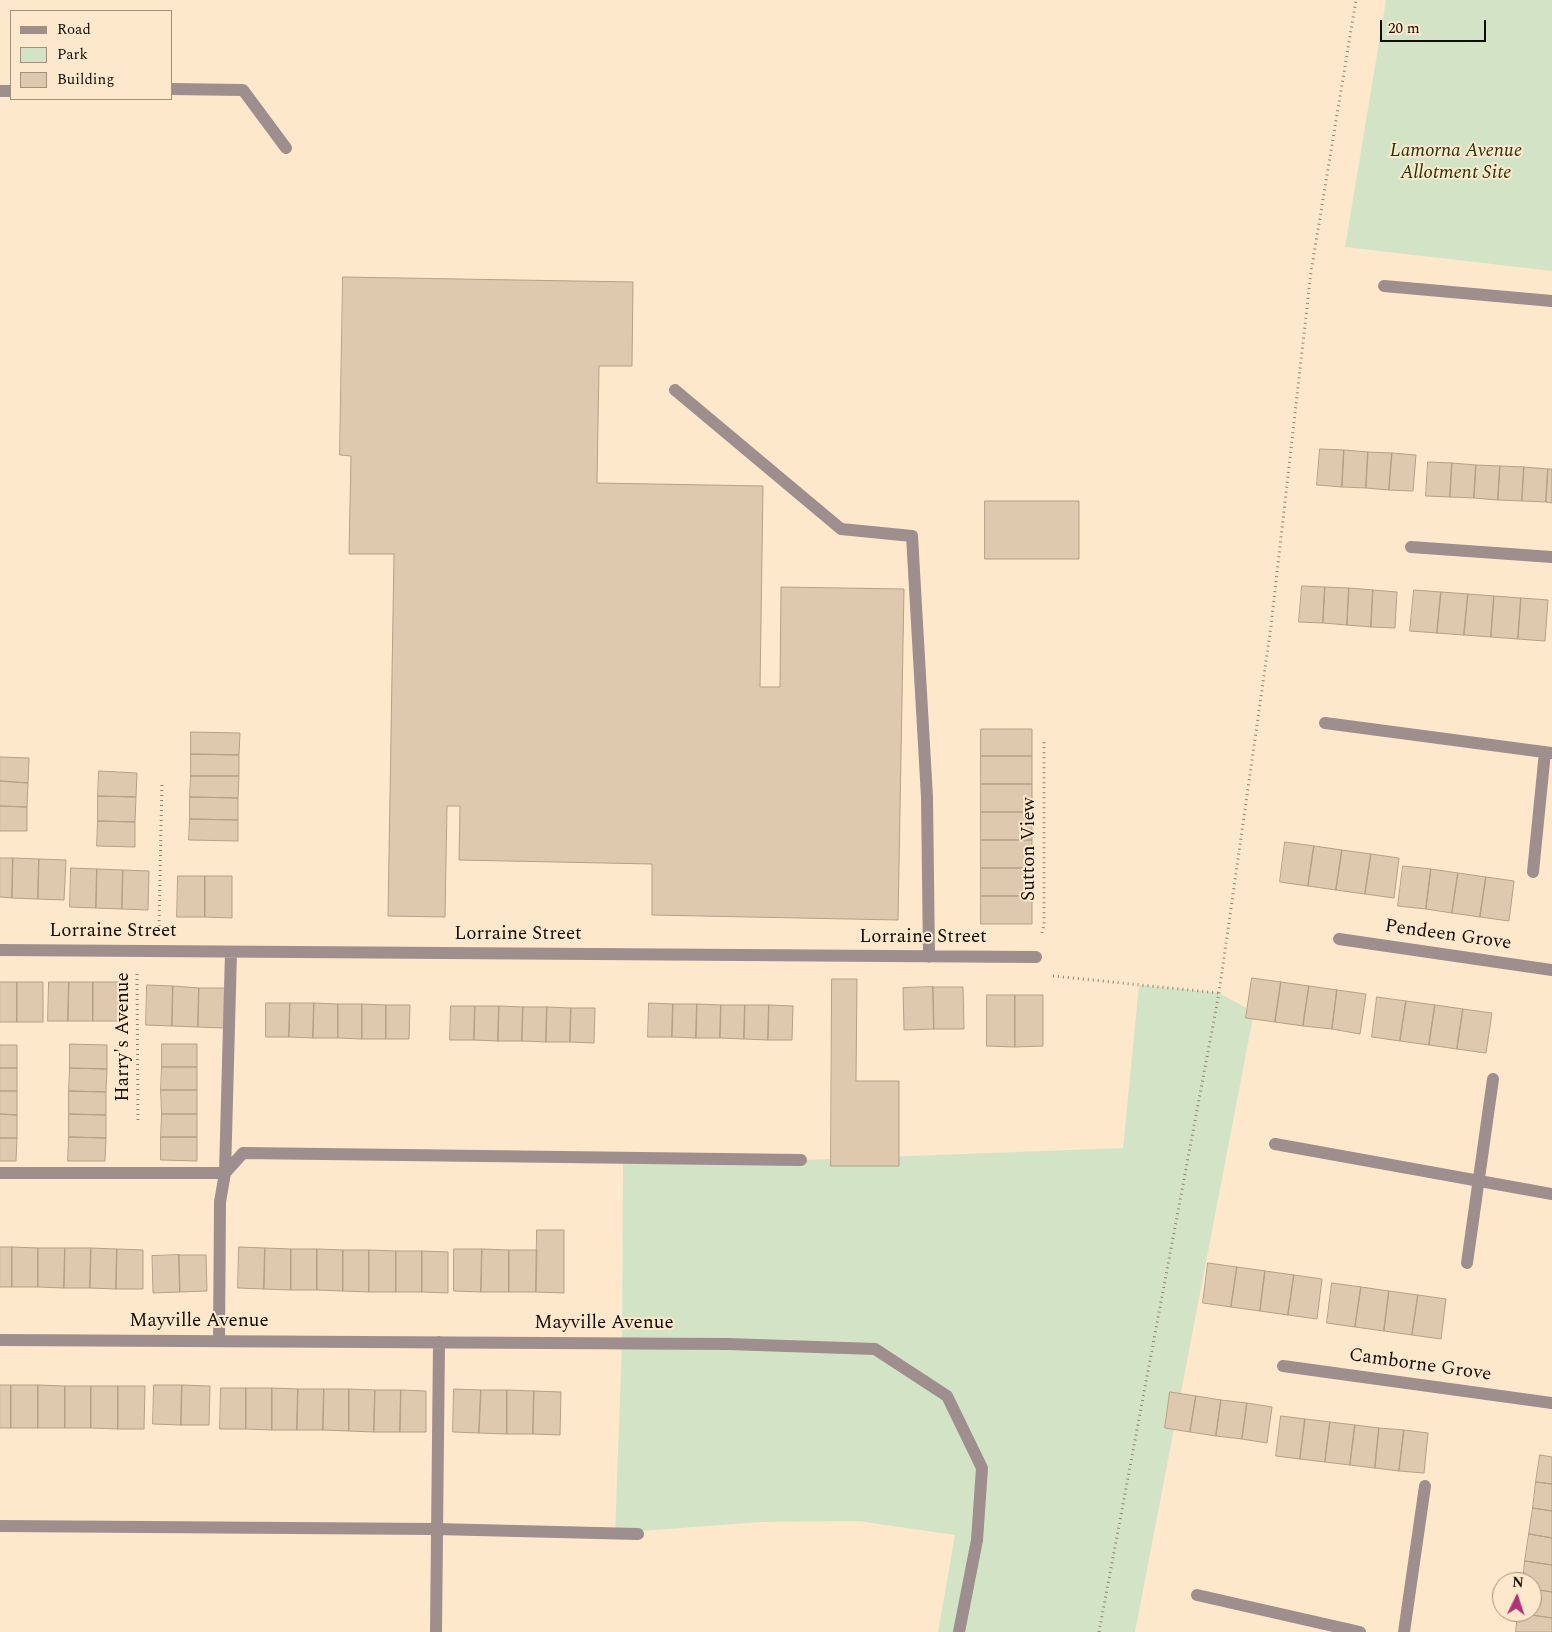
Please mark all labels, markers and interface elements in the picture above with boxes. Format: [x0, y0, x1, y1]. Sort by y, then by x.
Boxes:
legend [10, 10, 172, 100]
scale bar [1382, 10, 1488, 42]
text: 20 m [1388, 17, 1420, 40]
text: Road [57, 18, 91, 41]
text: Park [57, 43, 88, 66]
text: Building [57, 68, 114, 91]
park label: Lamorna Avenue Allotment Site [1390, 141, 1522, 185]
street label: Sutton View [1019, 797, 1041, 901]
street label: Pendeen Grove [1383, 916, 1513, 956]
street label: Lorraine Street [49, 921, 177, 943]
street label: Lorraine Street [454, 924, 582, 946]
street label: Lorraine Street [859, 927, 987, 949]
street label: Harry's Avenue [113, 972, 135, 1102]
street label: Mayville Avenue [129, 1311, 269, 1333]
street label: Mayville Avenue [534, 1313, 674, 1335]
street label: Camborne Grove [1347, 1345, 1493, 1387]
north arrow [1492, 1572, 1542, 1622]
text: N [1512, 1572, 1524, 1593]

